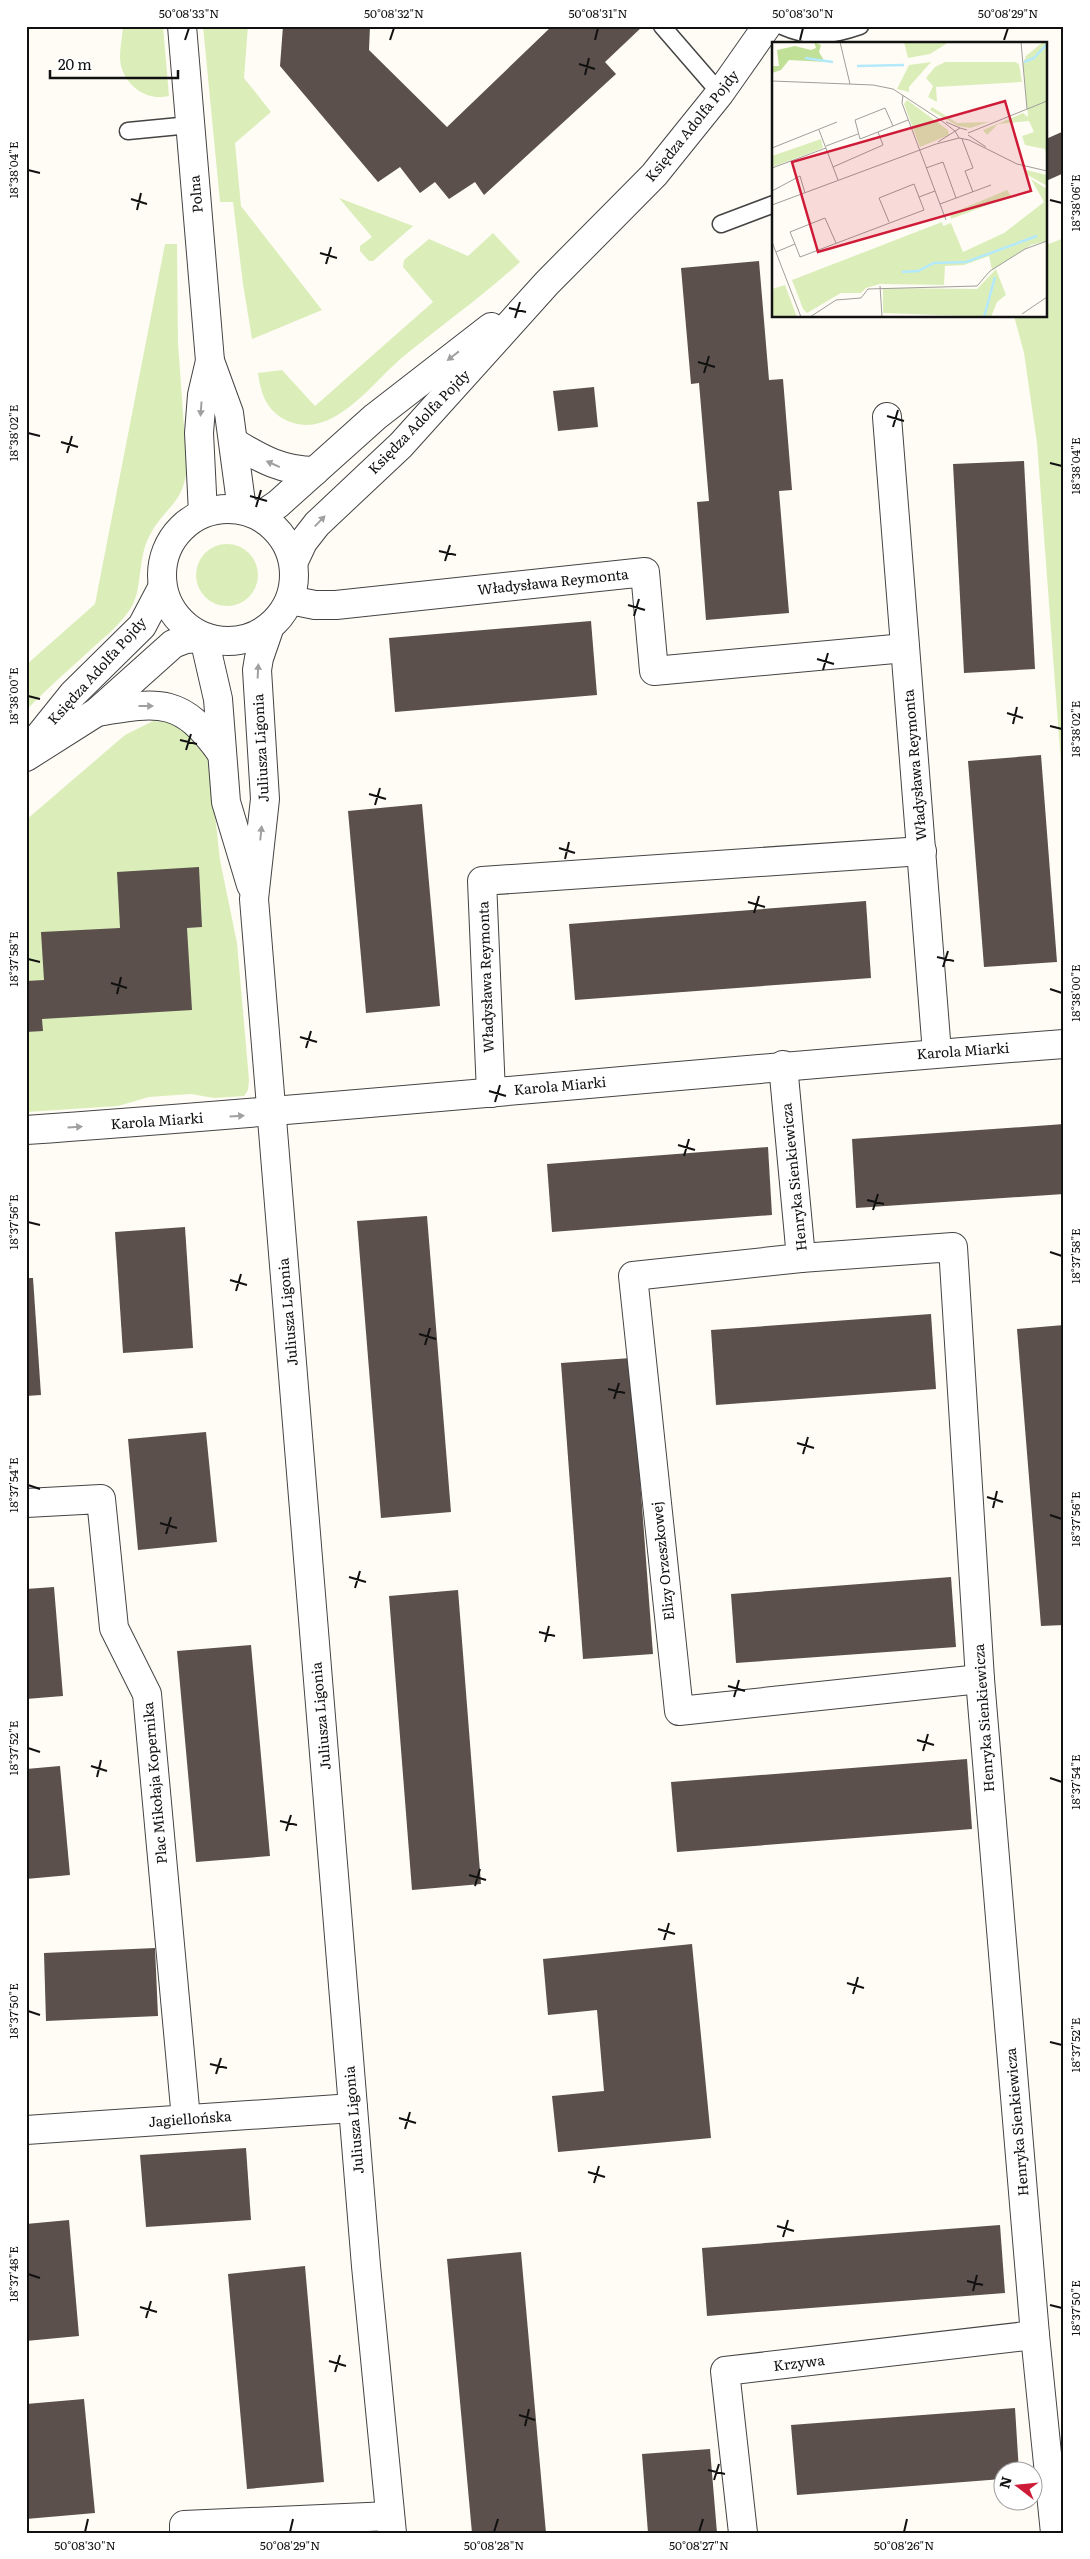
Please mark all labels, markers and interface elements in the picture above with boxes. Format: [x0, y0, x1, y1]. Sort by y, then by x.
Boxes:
text: 50°08'33"N [159, 4, 219, 22]
text: 50°08'32"N [364, 4, 424, 22]
text: 50°08'31"N [568, 4, 628, 22]
text: 50°08'30"N [772, 4, 834, 22]
text: 50°08'29"N [978, 4, 1038, 22]
inset map [772, 42, 1048, 318]
scale bar [50, 48, 178, 80]
text: 20 m [58, 52, 92, 75]
street label: Księdza Adolfa Pojdy [640, 64, 743, 186]
text: 18°38'04"E [4, 141, 22, 199]
street label: Polna [183, 174, 207, 214]
text: 18°38'06"E [1066, 174, 1084, 232]
one-way arrow [447, 351, 460, 361]
street label: Księdza Adolfa Pojdy [363, 364, 474, 478]
one-way arrow [197, 401, 205, 417]
text: 18°38'02"E [4, 404, 22, 461]
text: 18°38'04"E [1066, 437, 1084, 495]
one-way arrow [266, 460, 280, 468]
one-way arrow [314, 515, 326, 527]
street label: Władysława Reymonta [476, 563, 630, 599]
street label: Księdza Adolfa Pojdy [42, 611, 151, 729]
one-way arrow [254, 663, 262, 679]
text: 18°38'00"E [4, 667, 22, 725]
street label: Władysława Reymonta [897, 688, 931, 842]
street label: Juliusza Ligonia [247, 693, 273, 803]
text: 18°38'02"E [1066, 700, 1084, 757]
one-way arrow [138, 702, 154, 710]
one-way arrow [257, 825, 265, 841]
street label: Władysława Reymonta [472, 900, 498, 1053]
text: 18°37'58"E [4, 931, 22, 987]
text: 18°38'00"E [1066, 964, 1084, 1022]
street label: Karola Miarki [916, 1037, 1010, 1063]
street label: Karola Miarki [513, 1071, 607, 1099]
street label: Henryka Sienkiewicza [775, 1102, 811, 1252]
street label: Karola Miarki [110, 1107, 204, 1133]
one-way arrow [229, 1111, 245, 1119]
one-way arrow [67, 1122, 83, 1130]
text: 18°37'56"E [4, 1194, 22, 1250]
text: 18°37'58"E [1066, 1228, 1084, 1284]
street label: Juliusza Ligonia [272, 1257, 302, 1367]
text: 18°37'54"E [4, 1457, 22, 1513]
text: 18°37'56"E [1066, 1491, 1084, 1547]
street label: Elizy Orzeszkowej [646, 1500, 678, 1622]
street label: Henryka Sienkiewicza [968, 1643, 998, 1793]
street label: Juliusza Ligonia [305, 1661, 335, 1771]
street label: Plac Mikołaja Kopernika [137, 1701, 171, 1865]
text: 18°37'52"E [4, 1720, 22, 1775]
text: 18°37'54"E [1066, 1754, 1084, 1810]
text: 18°37'50"E [4, 1983, 22, 2039]
text: 18°37'52"E [1066, 2017, 1084, 2072]
street label: Henryka Sienkiewicza [1000, 2047, 1032, 2197]
street label: Juliusza Ligonia [338, 2065, 368, 2175]
street label: Jagiellońska [148, 2105, 233, 2131]
text: 18°37'48"E [4, 2246, 22, 2302]
text: 18°37'50"E [1066, 2280, 1084, 2336]
street label: Krzywa [772, 2349, 826, 2375]
north arrow [992, 2462, 1042, 2512]
text: N [993, 2473, 1016, 2491]
text: 50°08'30"N [54, 2536, 116, 2554]
text: 50°08'29"N [260, 2536, 320, 2554]
text: 50°08'28"N [464, 2536, 524, 2554]
text: 50°08'27"N [669, 2536, 729, 2554]
text: 50°08'26"N [874, 2536, 934, 2554]

